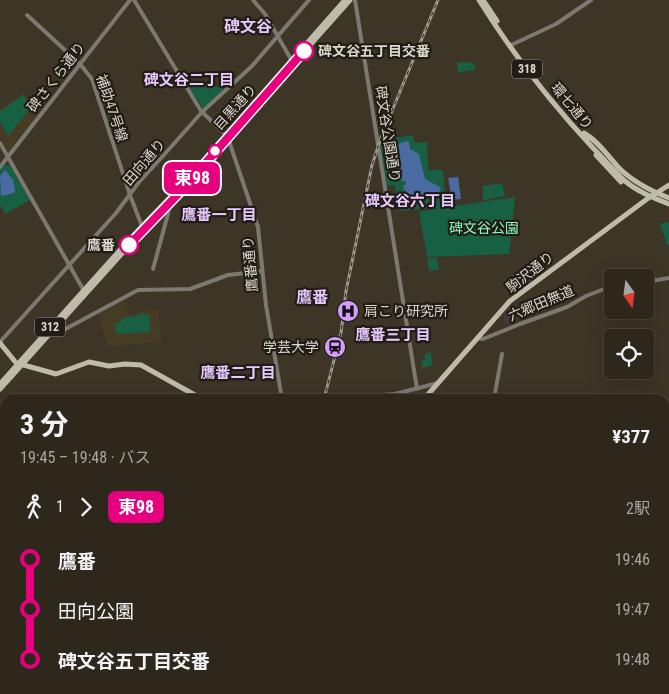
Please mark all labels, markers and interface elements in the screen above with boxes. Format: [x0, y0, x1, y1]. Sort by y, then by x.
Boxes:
district label: 碑文谷 [224, 17, 272, 36]
street label: 碑さくら通り [24, 39, 88, 115]
marker: 碑文谷五丁目交番 [294, 41, 314, 61]
place label: 碑文谷五丁目交番 [318, 43, 430, 59]
road number: 318 [512, 60, 542, 78]
district label: 碑文谷二丁目 [143, 71, 234, 89]
street label: 補助47号線 [93, 72, 131, 144]
street label: 環七通り [548, 79, 596, 133]
street label: 目黒通り [210, 81, 260, 133]
street label: 碑文谷公園通り [372, 84, 404, 184]
street label: 田向通り [120, 136, 168, 188]
unlabelled marker [208, 144, 222, 158]
line badge: 東98 [163, 162, 221, 194]
text: 東98 [174, 167, 210, 188]
district label: 碑文谷六丁目 [364, 192, 455, 210]
district label: 鷹番一丁目 [181, 206, 257, 224]
park label: 碑文谷公園 [449, 220, 519, 236]
marker: 鷹番 [119, 235, 139, 255]
street label: 鷹番通り [240, 235, 260, 293]
place label: 鷹番 [87, 237, 115, 253]
street label: 駒沢通り [503, 248, 557, 296]
north arrow [604, 269, 654, 319]
map controls [604, 269, 654, 379]
street label: 六郷田無道 [506, 282, 576, 324]
district label: 鷹番 [296, 288, 328, 307]
hospital icon: 肩こり研究所 [336, 299, 360, 323]
place label: 肩こり研究所 [364, 303, 448, 319]
road number: 312 [35, 318, 65, 337]
district label: 鷹番三丁目 [355, 326, 431, 344]
button: locate [604, 329, 654, 379]
station icon: 学芸大学 [323, 335, 347, 359]
place label: 学芸大学 [263, 339, 319, 355]
district label: 鷹番二丁目 [200, 364, 276, 382]
text: 3 分 [20, 408, 69, 441]
text: ¥377 [612, 425, 650, 448]
text: 19:45 – 19:48 · バス [20, 448, 150, 467]
icon: walk [20, 493, 48, 521]
icon: forward [72, 493, 100, 521]
text: 東98 [118, 496, 154, 517]
text: 1 [56, 497, 64, 516]
text: 2駅 [626, 499, 650, 518]
text: 鷹番 [58, 550, 96, 573]
text: 19:46 [615, 550, 650, 569]
text: 田向公園 [58, 600, 134, 623]
text: 19:47 [615, 600, 650, 619]
text: 碑文谷五丁目交番 [58, 650, 210, 673]
text: 19:48 [615, 650, 650, 669]

